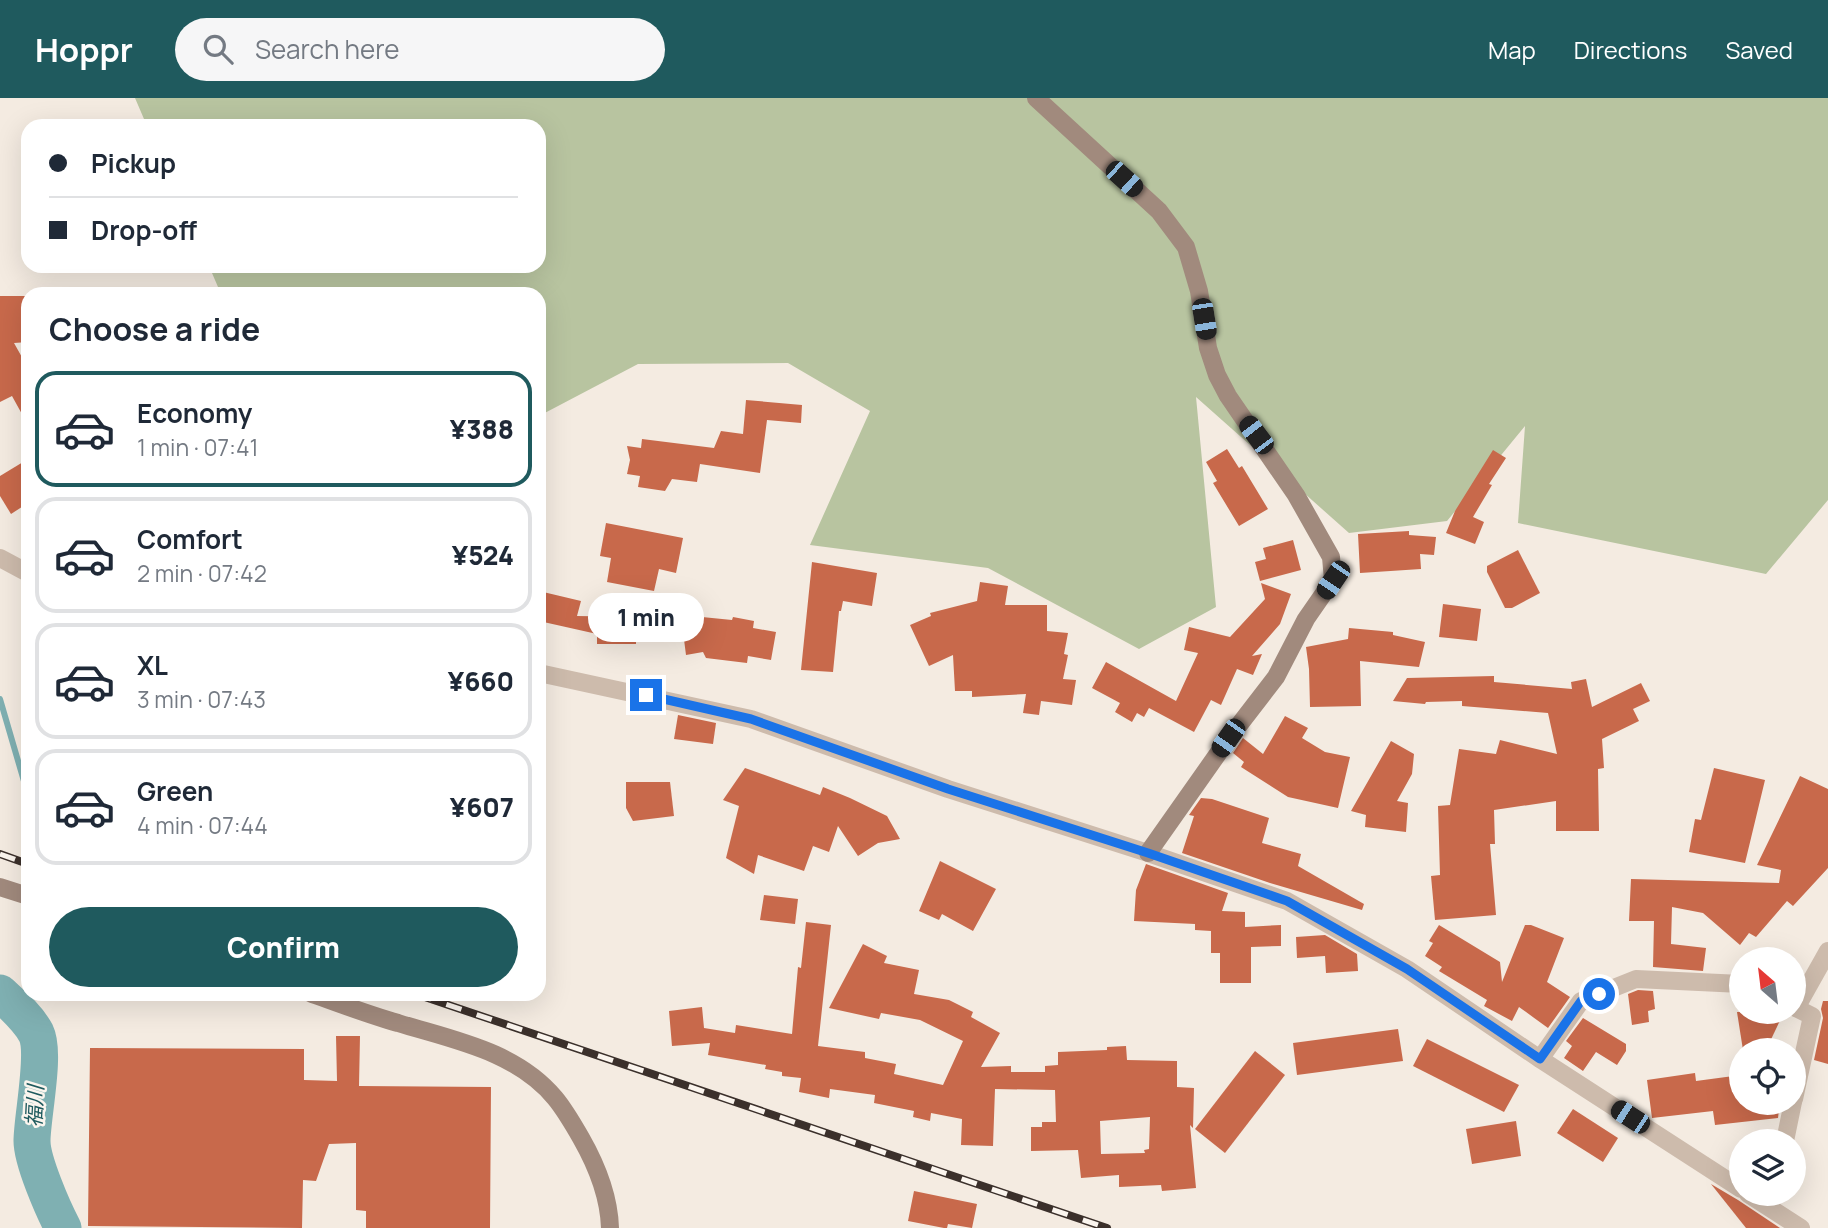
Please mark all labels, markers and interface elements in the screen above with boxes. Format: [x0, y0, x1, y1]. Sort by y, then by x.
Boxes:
search box [175, 18, 665, 81]
text: Hoppr [35, 27, 133, 72]
icon: search [199, 30, 237, 68]
text: Search here [255, 31, 400, 67]
text: Map [1488, 33, 1536, 66]
text: Directions [1574, 33, 1687, 66]
text: Saved [1725, 33, 1793, 66]
text: Pickup [91, 145, 176, 181]
car [1102, 157, 1147, 201]
text: Drop-off [91, 212, 197, 248]
car [1191, 297, 1218, 341]
text: Choose a ride [49, 307, 260, 351]
text: Economy [137, 395, 252, 431]
icon: car [53, 398, 116, 461]
text: ¥388 [450, 411, 514, 447]
car [1235, 412, 1278, 458]
text: 1 min · 07:41 [137, 431, 259, 463]
text: Comfort [137, 521, 243, 557]
icon: car [53, 524, 116, 587]
text: ¥524 [452, 537, 514, 573]
text: 2 min · 07:42 [137, 557, 267, 589]
car [1313, 557, 1354, 603]
callout: 1 min [588, 594, 704, 642]
text: 1 min [617, 601, 675, 633]
text: XL [137, 647, 168, 683]
icon: car [53, 650, 116, 713]
text: ¥660 [448, 663, 514, 699]
route end [630, 679, 662, 711]
text: 3 min · 07:43 [137, 683, 266, 715]
car [1208, 715, 1249, 761]
text: Green [137, 773, 213, 809]
icon: car [53, 776, 116, 839]
text: ¥607 [450, 789, 514, 825]
text: 4 min · 07:44 [137, 809, 268, 841]
button: Confirm [49, 907, 518, 987]
north arrow [1729, 947, 1806, 1024]
map controls [1729, 947, 1806, 1206]
route start [1583, 978, 1615, 1010]
button: locate [1729, 1038, 1806, 1115]
water label: 福川 [19, 1082, 49, 1128]
car [1607, 1097, 1654, 1137]
button: layers [1729, 1129, 1806, 1206]

